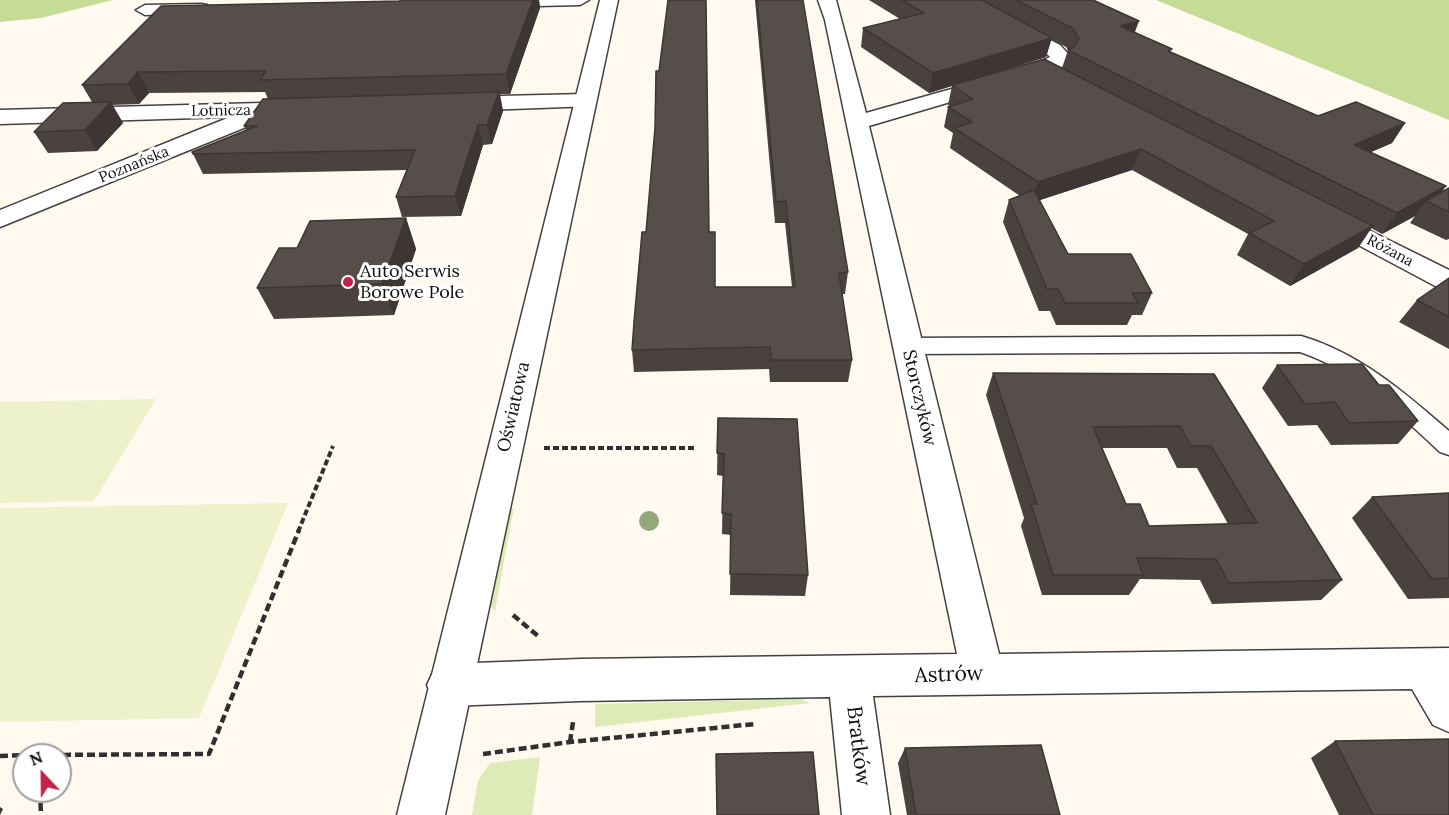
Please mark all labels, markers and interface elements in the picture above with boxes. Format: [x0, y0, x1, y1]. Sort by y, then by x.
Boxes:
street label: Lotnicza [191, 101, 251, 121]
street label: Poznańska [96, 143, 172, 187]
street label: Różana [1364, 231, 1416, 271]
place label: Auto Serwis Borowe Pole [360, 261, 464, 304]
marker: Auto Serwis Borowe Pole [341, 275, 355, 289]
street label: Storczyków [897, 348, 941, 448]
street label: Oświatowa [493, 360, 535, 454]
street label: Astrów [914, 661, 984, 689]
street label: Bratków [841, 704, 875, 788]
north arrow [12, 743, 72, 803]
text: N [27, 747, 45, 770]

